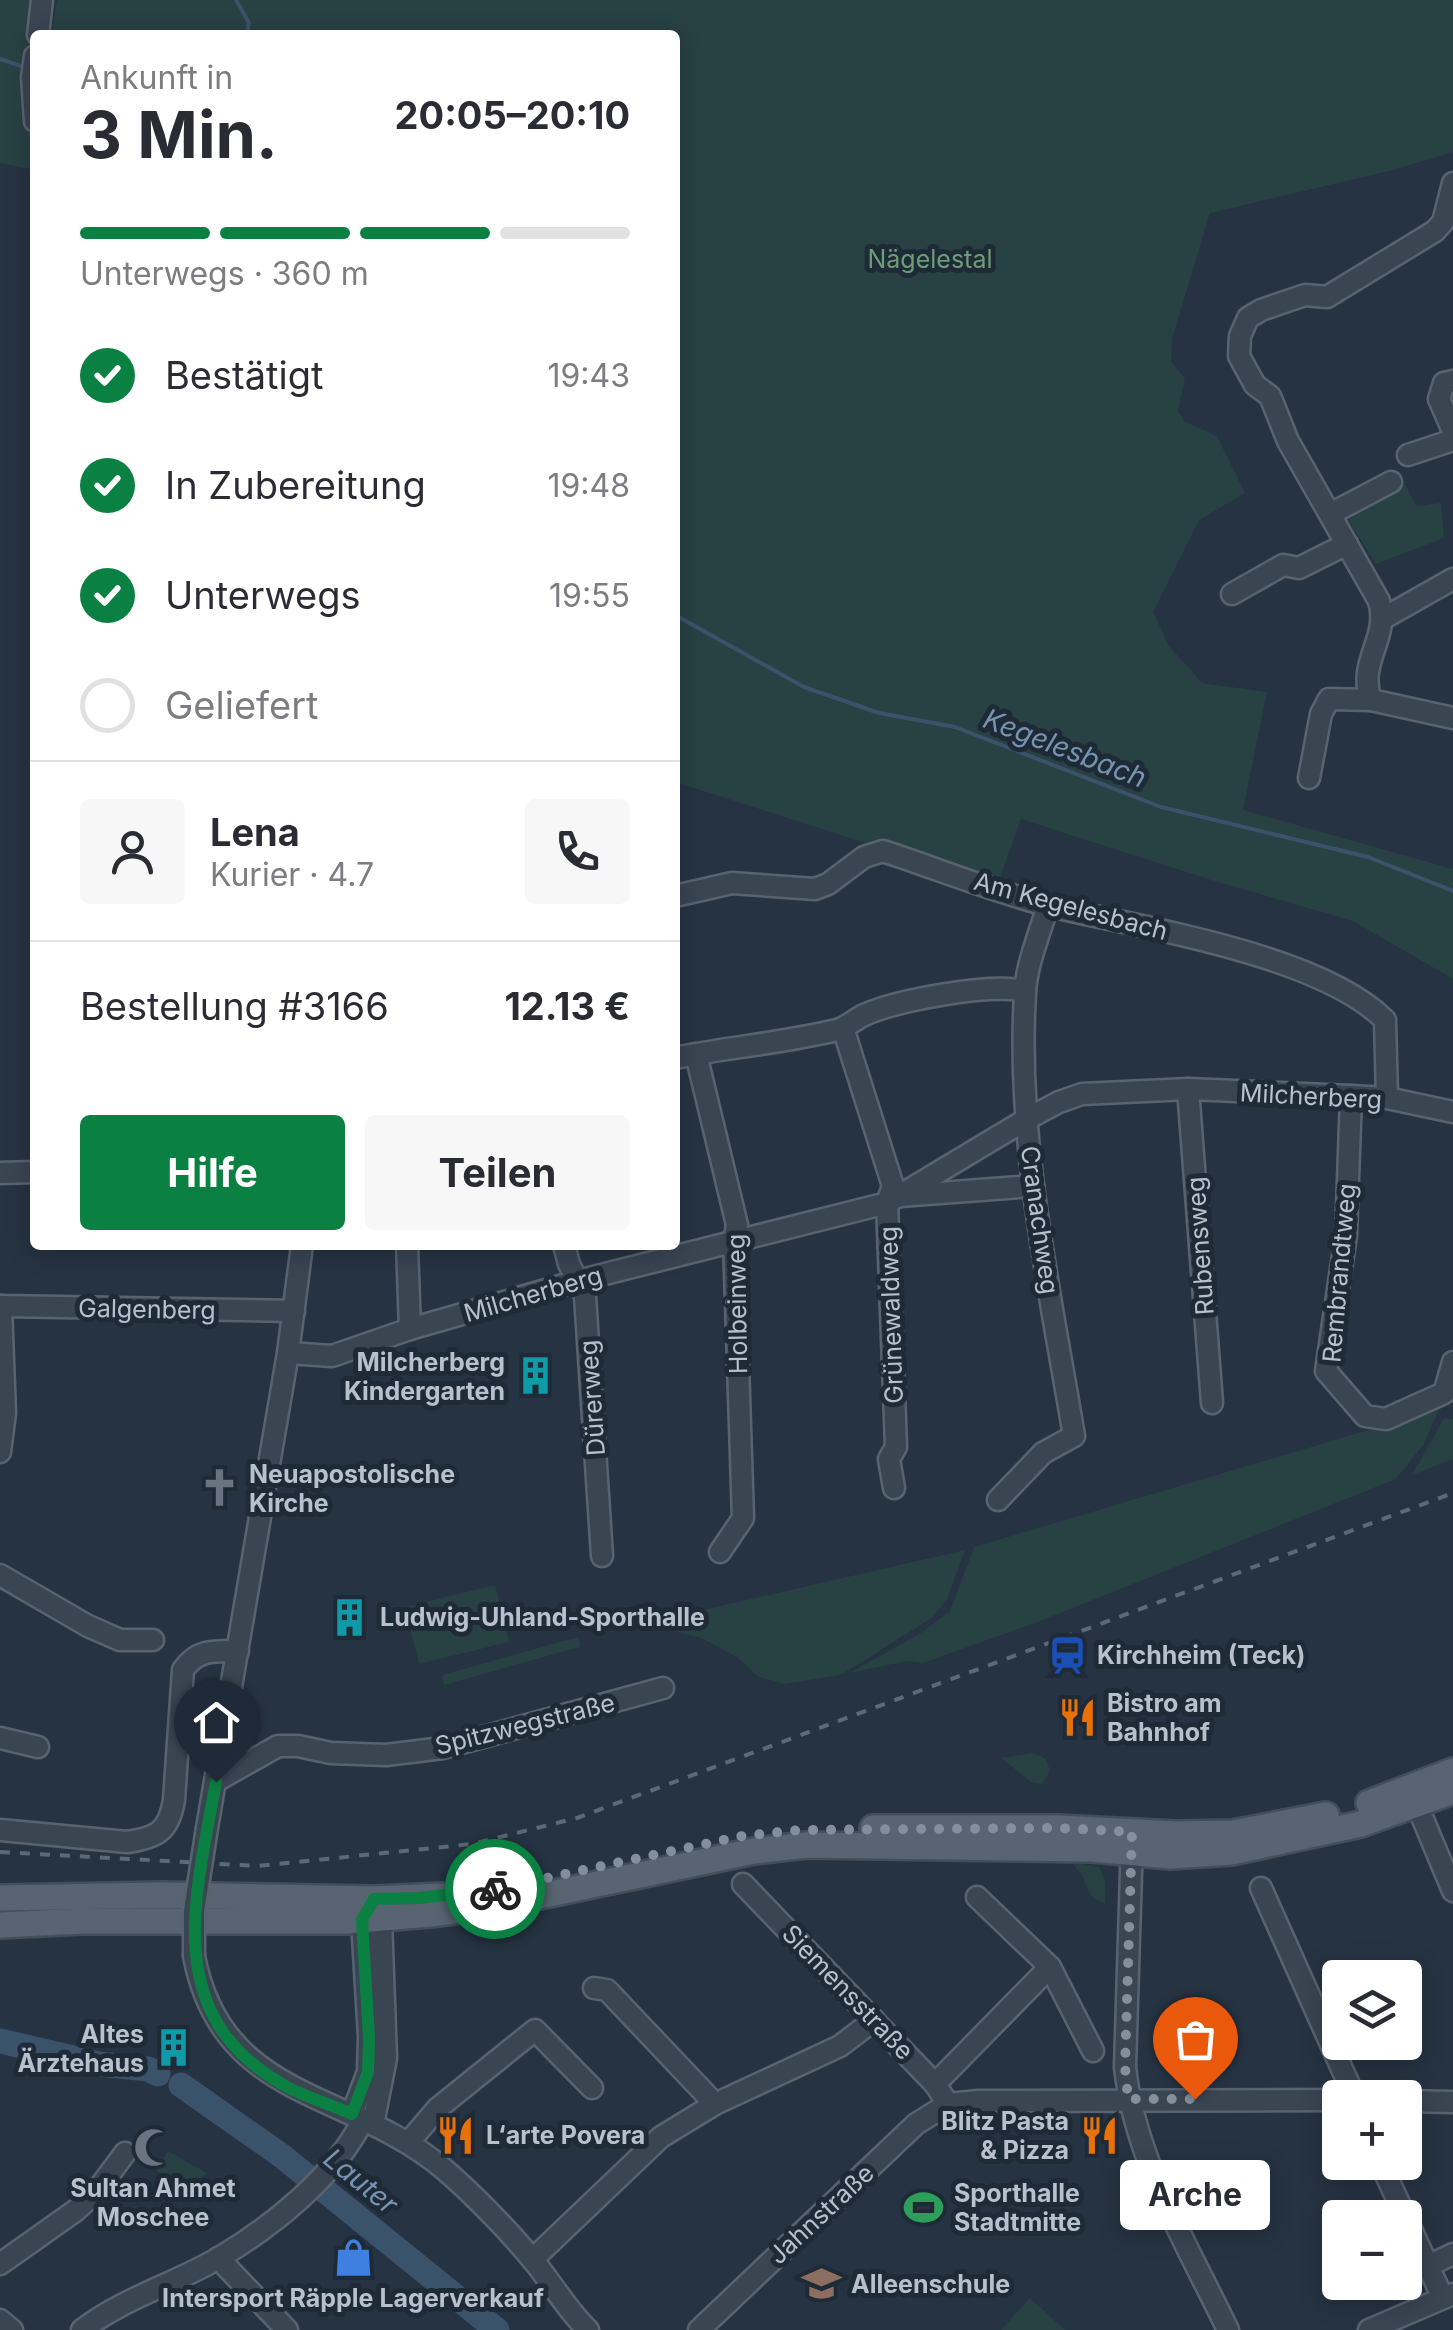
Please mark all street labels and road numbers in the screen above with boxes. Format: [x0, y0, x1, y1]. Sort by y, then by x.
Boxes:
street label: Am Kegelesbach [971, 866, 1171, 946]
street label: Milcherberg [1239, 1077, 1383, 1115]
street label: Cranachweg [1015, 1144, 1065, 1296]
street label: Rubensweg [1180, 1176, 1220, 1316]
street label: Rembrandtweg [1316, 1182, 1362, 1364]
street label: Grünewaldweg [873, 1226, 909, 1404]
street label: Holbeinweg [721, 1234, 753, 1374]
street label: Milcherberg [460, 1260, 606, 1328]
street label: Galgenberg [78, 1293, 216, 1325]
street label: Dürerweg [573, 1339, 611, 1457]
street label: Spitzwegstraße [432, 1687, 618, 1761]
street label: Siemensstraße [776, 1918, 920, 2066]
street label: Jahnstraße [762, 2158, 880, 2270]

